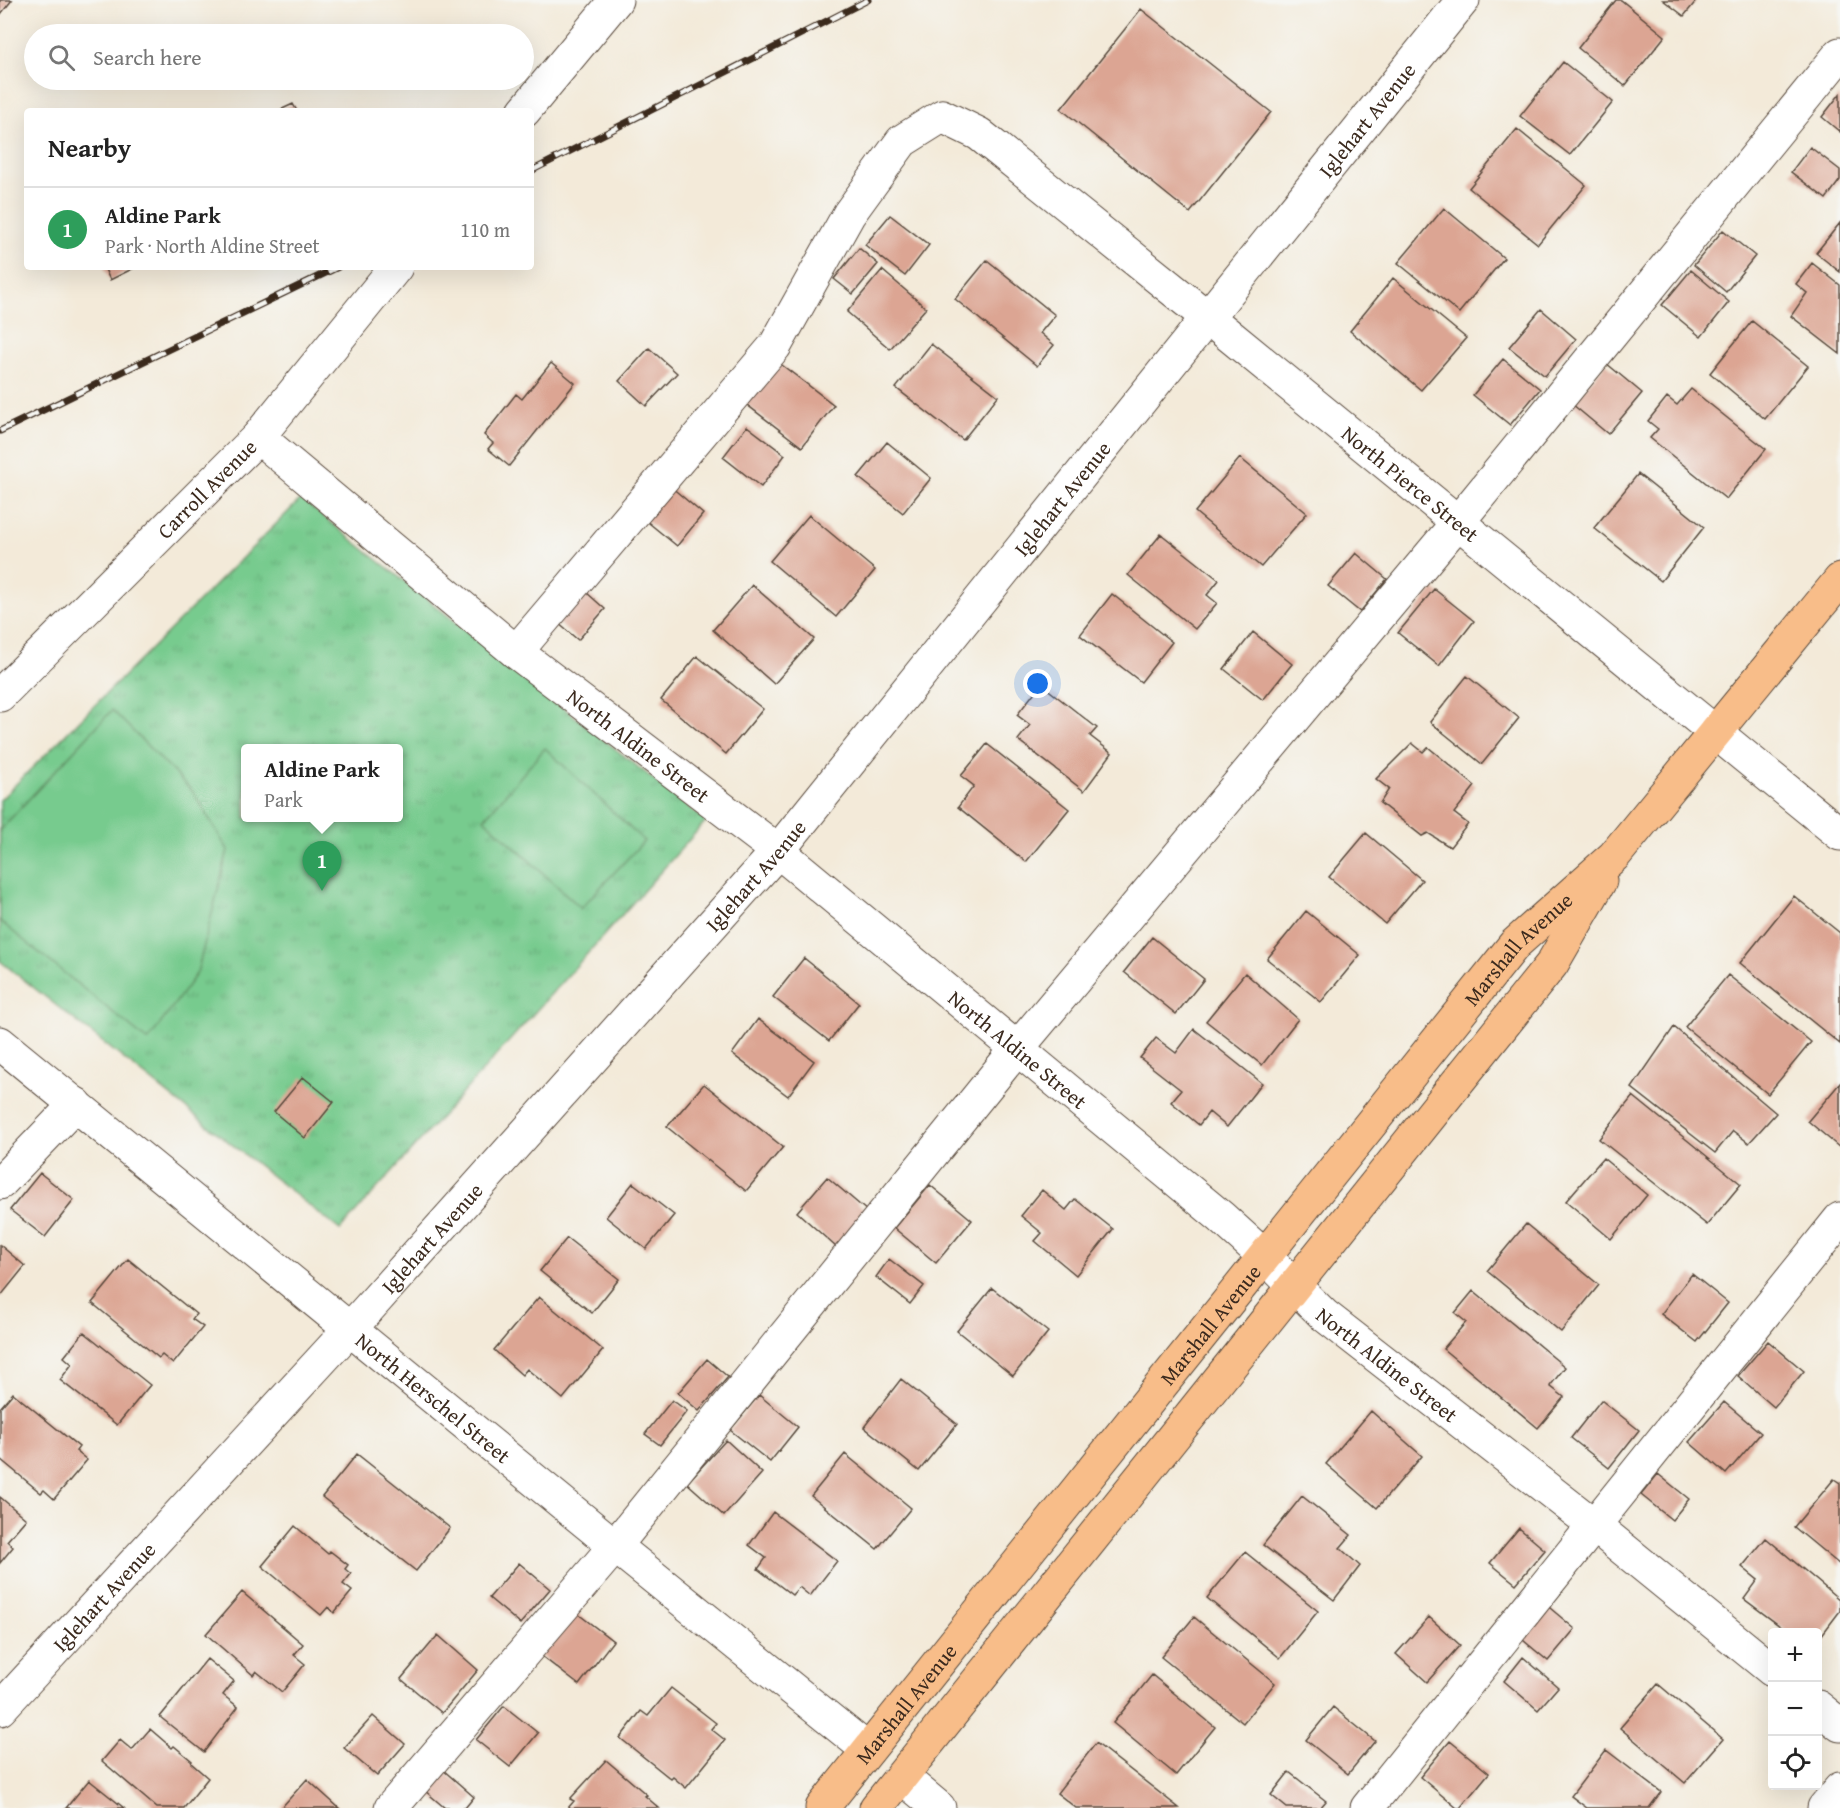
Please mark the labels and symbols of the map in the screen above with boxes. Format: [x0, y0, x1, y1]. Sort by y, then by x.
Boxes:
street label: Iglehart Avenue [1311, 55, 1423, 184]
street label: North Pierce Street [1335, 418, 1486, 549]
street label: Carroll Avenue [150, 431, 264, 545]
street label: Iglehart Avenue [1006, 434, 1118, 562]
your location [1023, 669, 1052, 698]
street label: North Aldine Street [561, 681, 717, 810]
street label: Iglehart Avenue [698, 813, 813, 938]
pin: 1 [302, 842, 342, 891]
street label: Marshall Avenue [1456, 885, 1579, 1012]
street label: North Aldine Street [942, 982, 1095, 1116]
street label: Iglehart Avenue [373, 1175, 490, 1300]
street label: Marshall Avenue [1152, 1257, 1268, 1391]
street label: North Aldine Street [1310, 1299, 1465, 1430]
street label: North Herschel Street [349, 1325, 518, 1471]
street label: Iglehart Avenue [45, 1534, 162, 1658]
street label: Marshall Avenue [848, 1636, 964, 1770]

